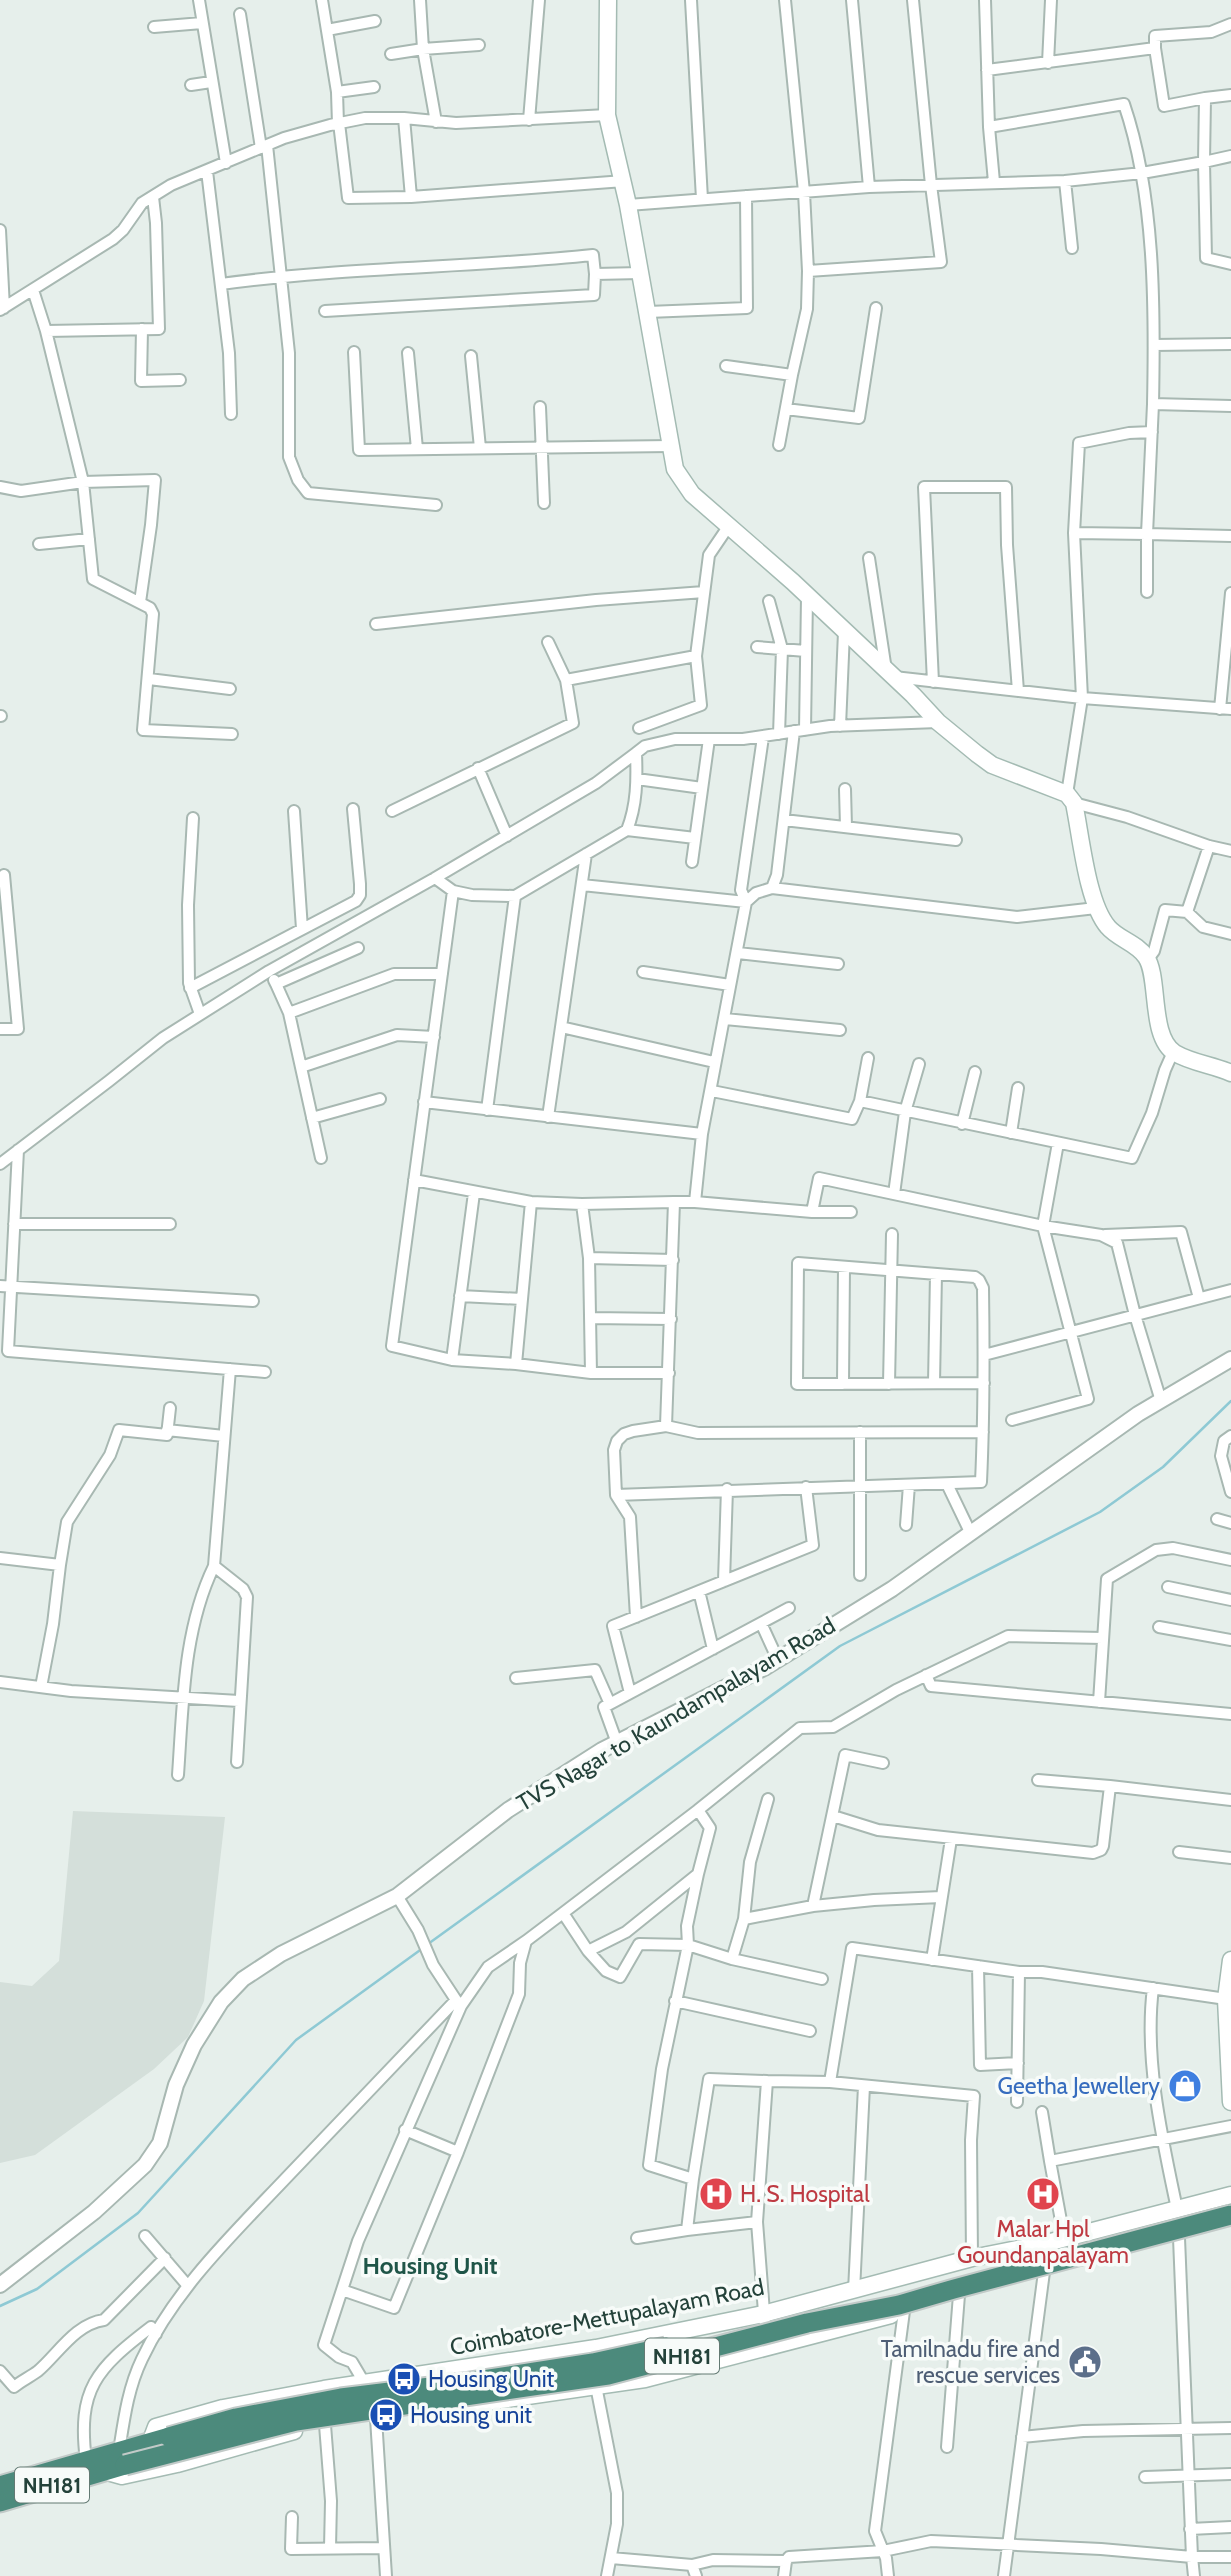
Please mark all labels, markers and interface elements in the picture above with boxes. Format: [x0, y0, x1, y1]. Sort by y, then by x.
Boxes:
street label: TVS Nagar to Kaundampalayam Road [512, 1611, 840, 1817]
shop icon: Geetha Jewellery [1166, 2067, 1204, 2105]
place label: Geetha Jewellery [998, 2072, 1160, 2100]
hospital icon: H. S. Hospital [697, 2175, 735, 2213]
hospital icon: Malar Hpl Goundanpalayam [1024, 2175, 1062, 2213]
place label: H. S. Hospital [740, 2180, 870, 2208]
place label: Malar Hpl Goundanpalayam [957, 2215, 1129, 2269]
district label: Housing Unit [363, 2251, 497, 2280]
street label: Coimbatore-Mettupalayam Road [448, 2273, 766, 2361]
place label: Tamilnadu fire and rescue services [881, 2335, 1060, 2389]
road number: NH181 [645, 2338, 719, 2374]
public building icon: Tamilnadu fire and rescue services [1066, 2343, 1104, 2381]
bus stop icon: Housing Unit [385, 2360, 423, 2398]
place label: Housing Unit [428, 2365, 555, 2393]
bus stop icon: Housing unit [367, 2396, 405, 2434]
place label: Housing unit [410, 2401, 532, 2429]
road number: NH181 [15, 2468, 89, 2502]

